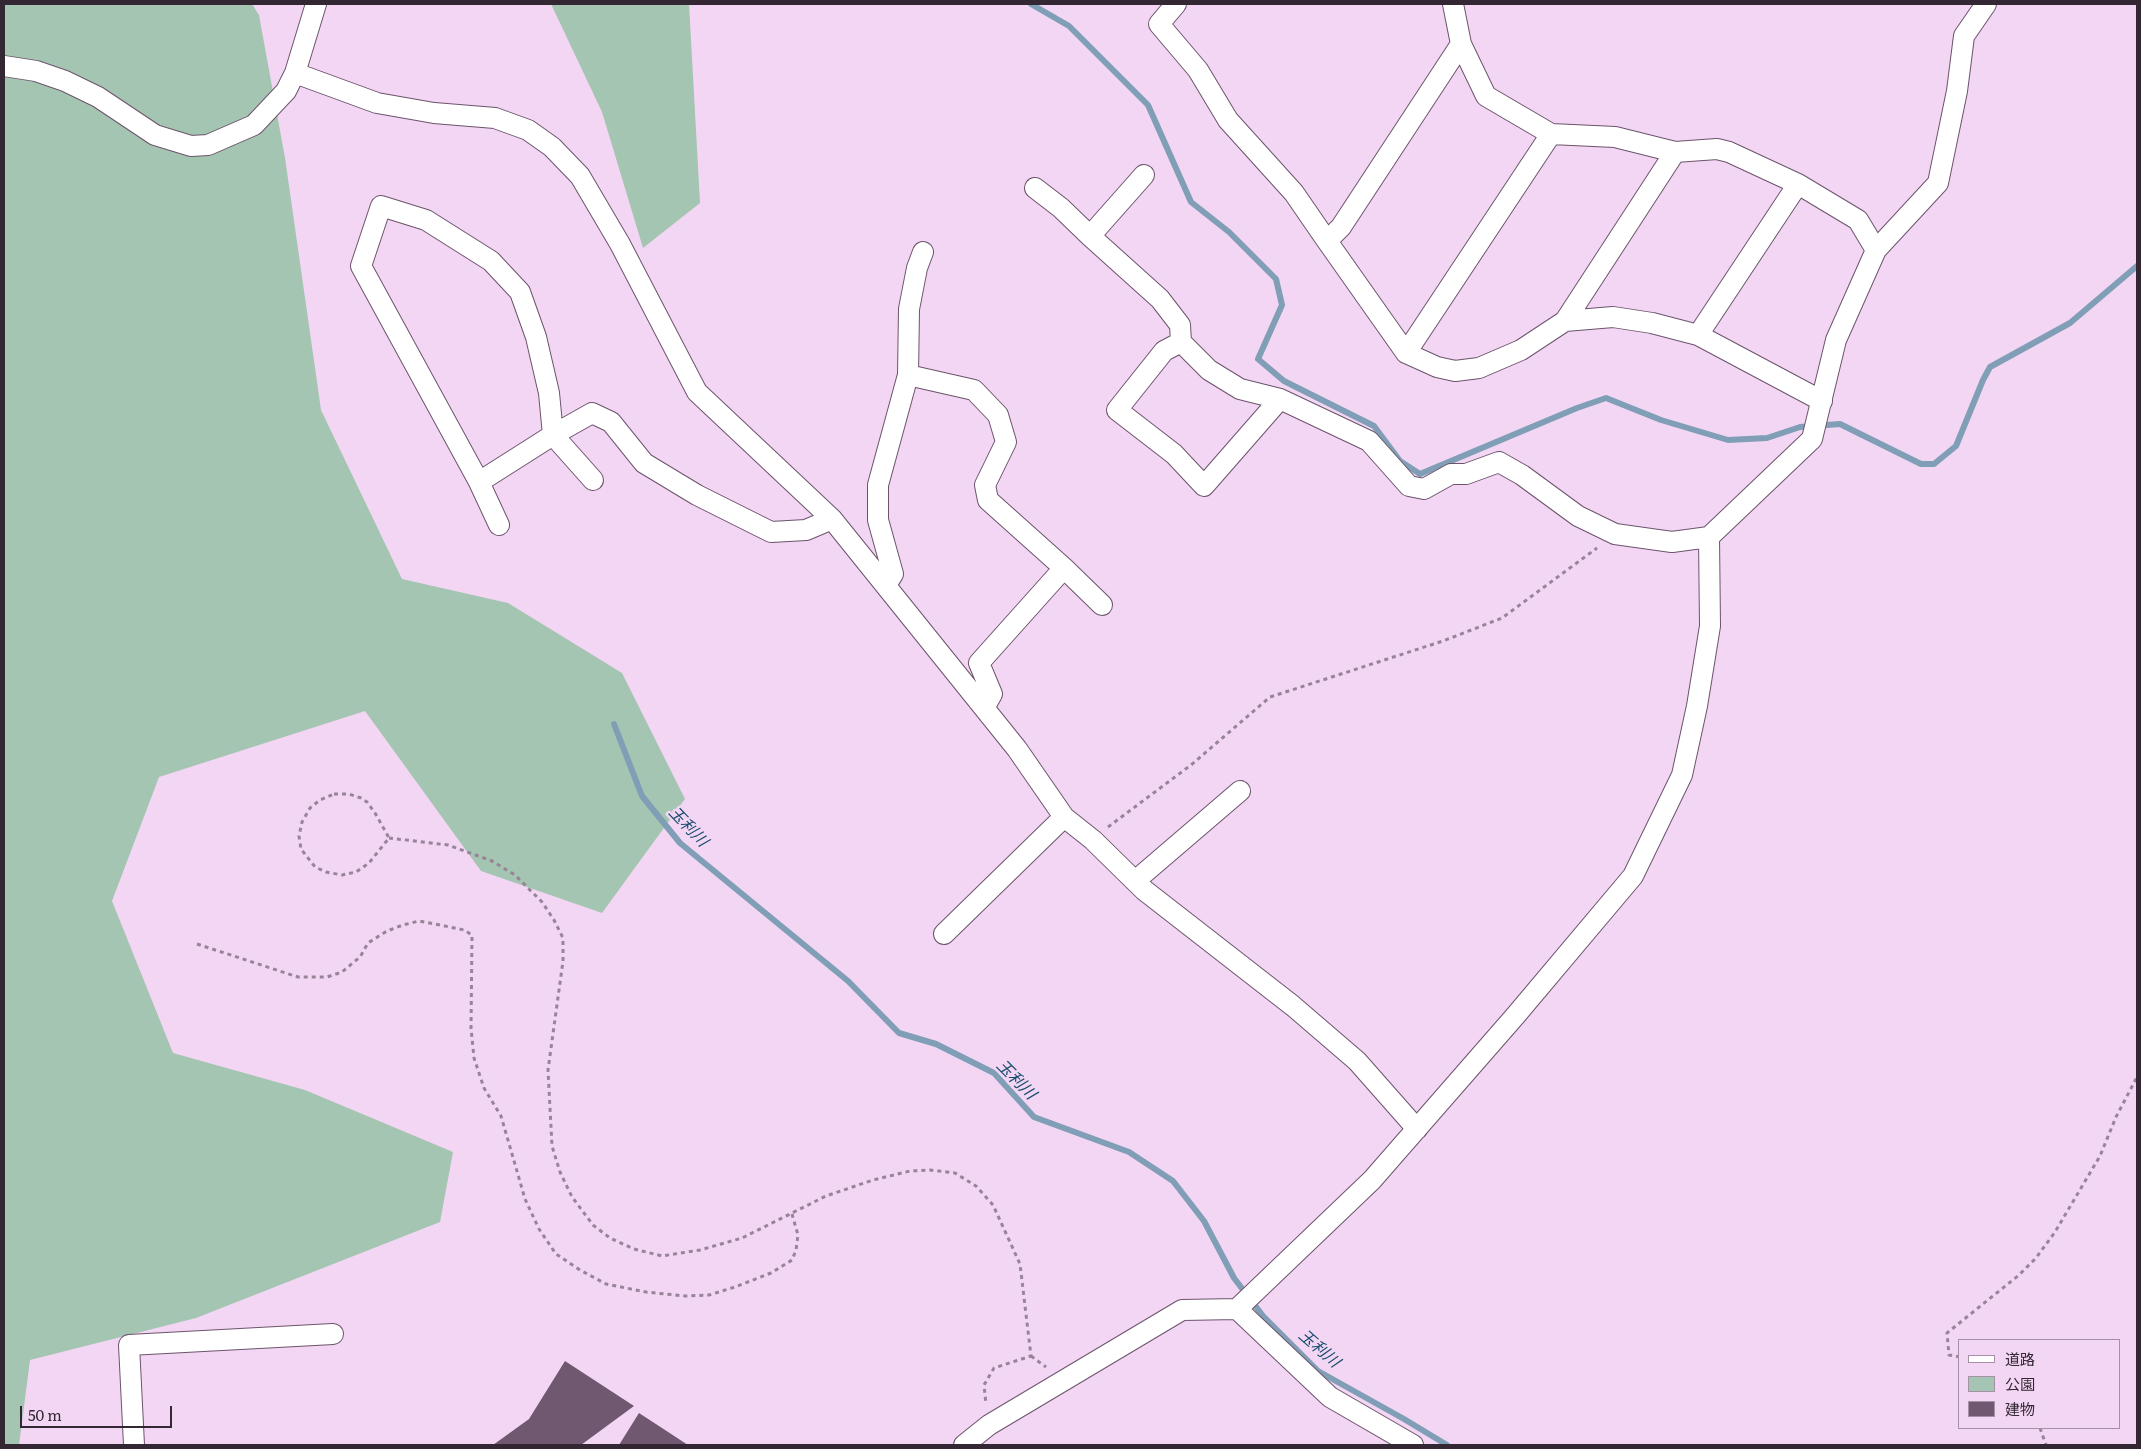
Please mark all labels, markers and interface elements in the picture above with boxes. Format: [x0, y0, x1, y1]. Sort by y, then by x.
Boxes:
water label: 玉利川 [664, 803, 712, 851]
water label: 玉利川 [992, 1056, 1040, 1104]
water label: 玉利川 [1295, 1326, 1343, 1372]
legend [1958, 1339, 2121, 1429]
text: 道路 [2005, 1347, 2035, 1370]
text: 公園 [2005, 1372, 2035, 1395]
scale bar [22, 1396, 175, 1428]
text: 建物 [2005, 1397, 2035, 1420]
text: 50 m [28, 1403, 62, 1426]

